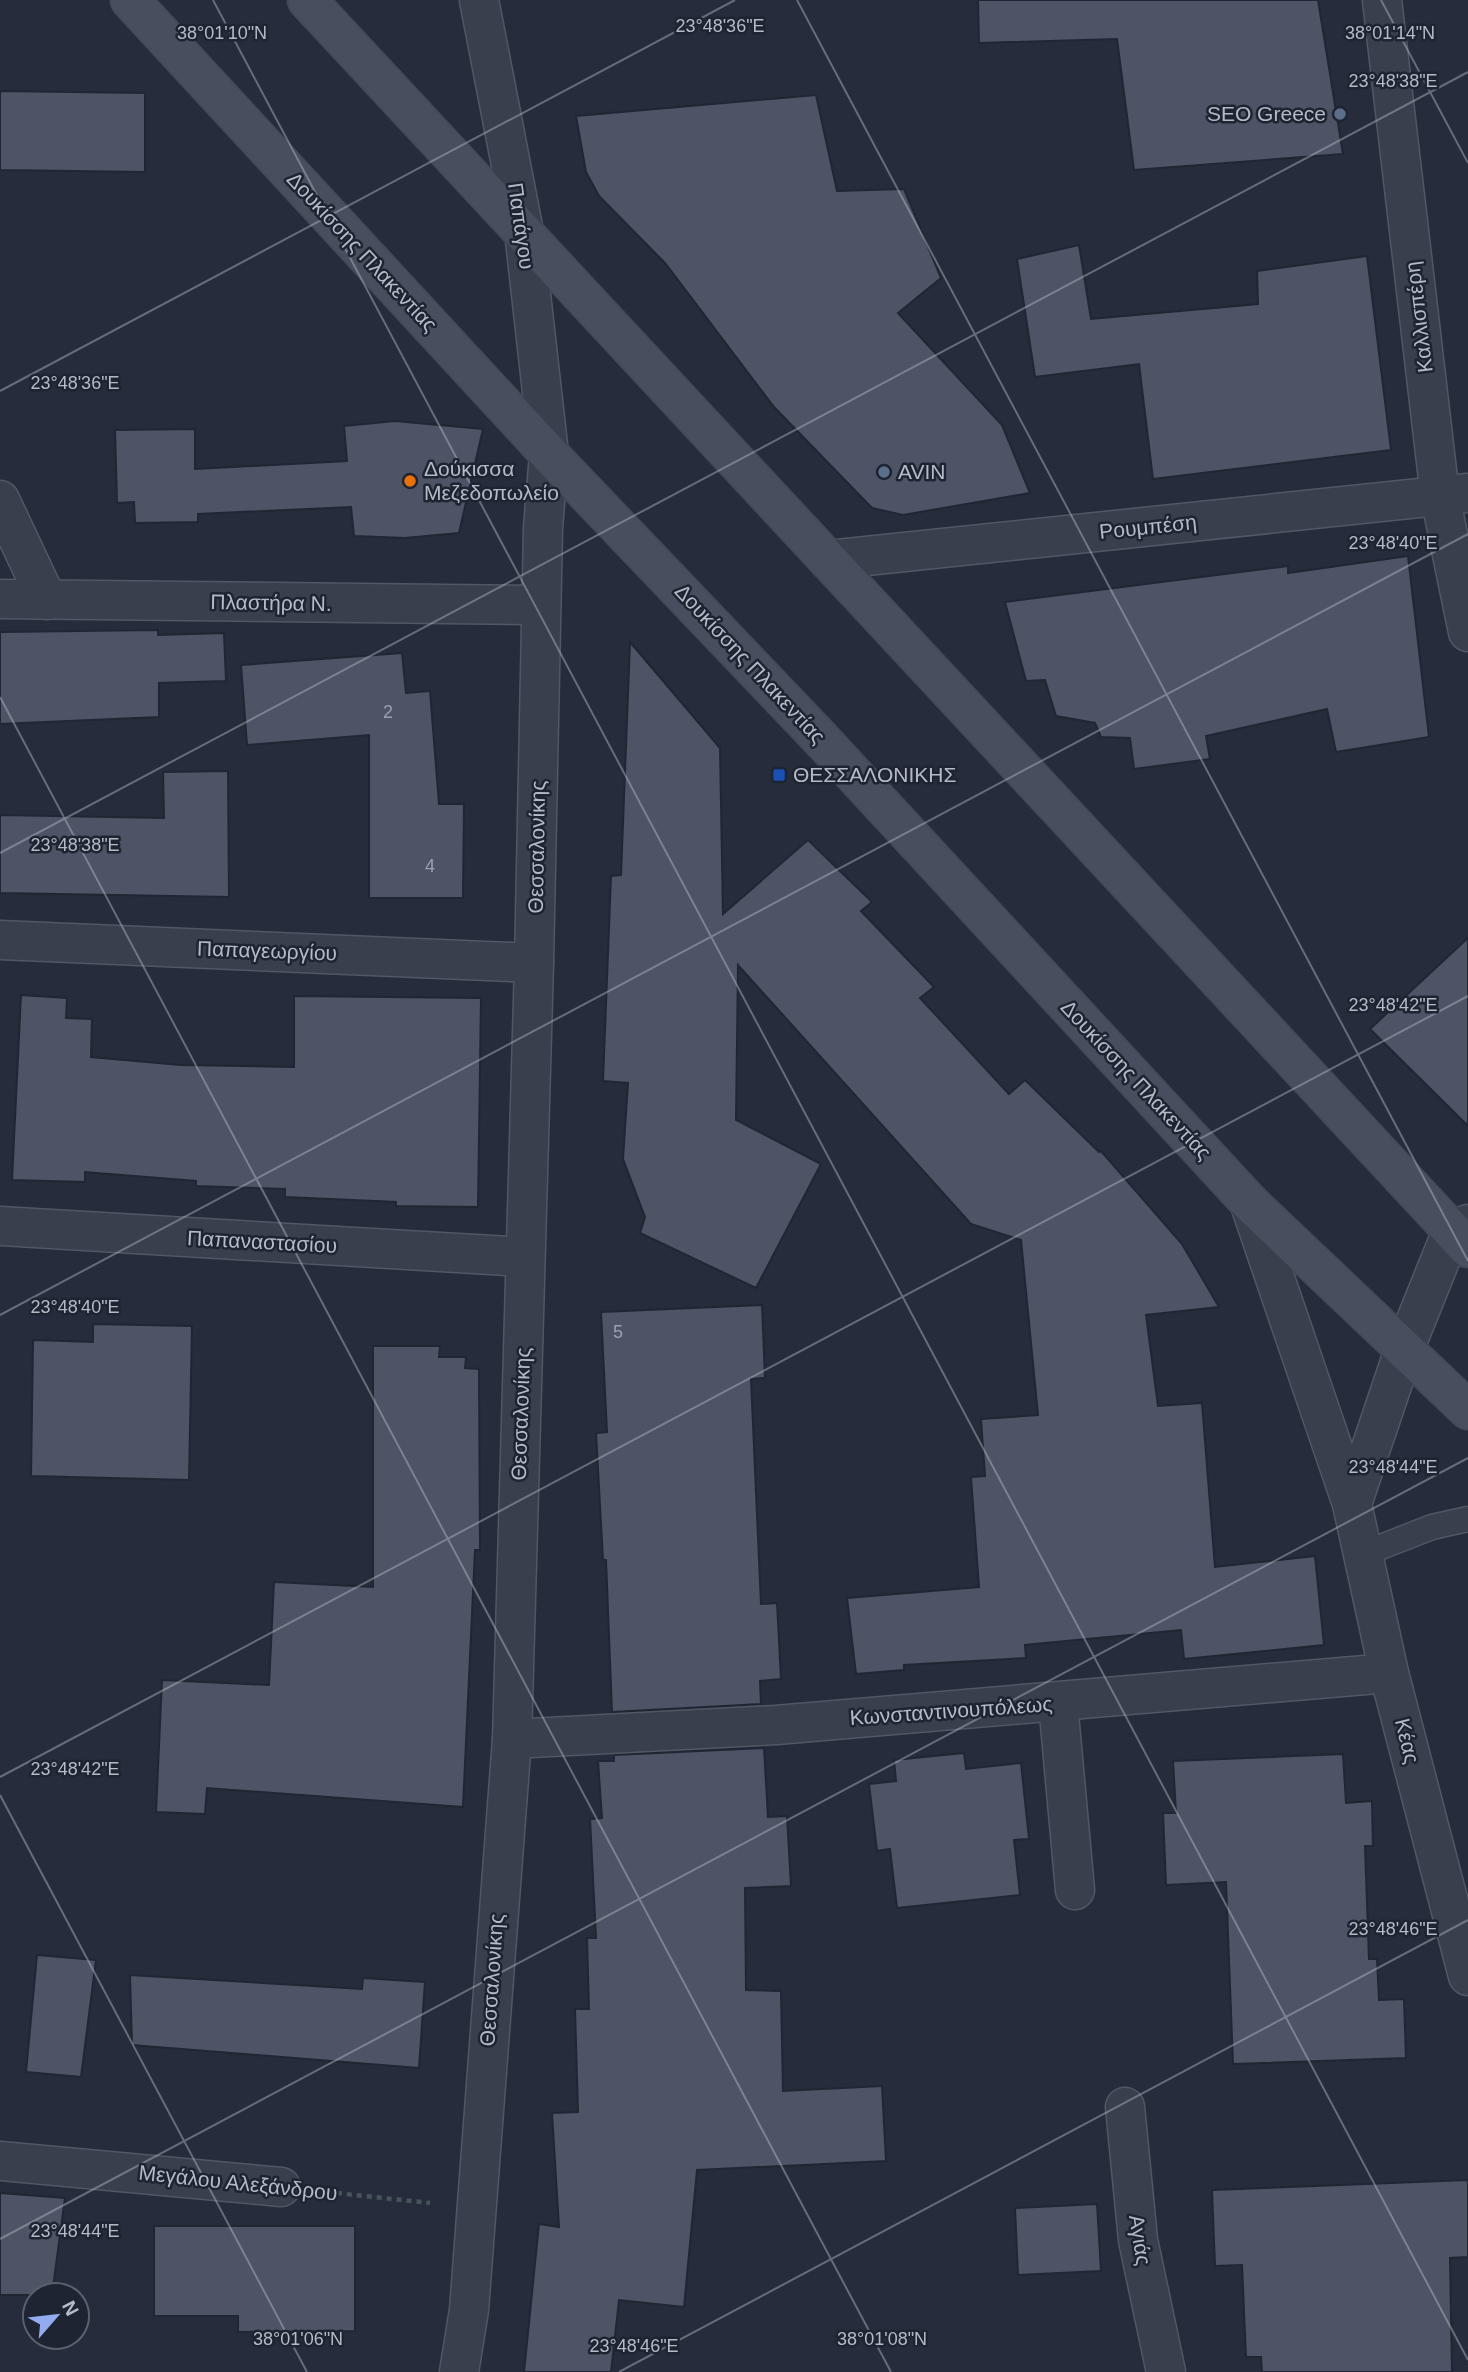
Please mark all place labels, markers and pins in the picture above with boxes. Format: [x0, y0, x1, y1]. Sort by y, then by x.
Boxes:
place label: SEO Greece [1207, 102, 1326, 125]
marker: SEO Greece [1332, 106, 1348, 122]
place label: Δούκισσα Μεζεδοπωλείο [424, 457, 559, 504]
place label: AVIN [898, 460, 945, 483]
marker: AVIN [876, 464, 892, 480]
marker: Δούκισσα Μεζεδοπωλείο [402, 473, 418, 489]
place label: ΘΕΣΣΑΛΟΝΙΚΗΣ [793, 763, 956, 786]
marker: ΘΕΣΣΑΛΟΝΙΚΗΣ [771, 767, 787, 783]

